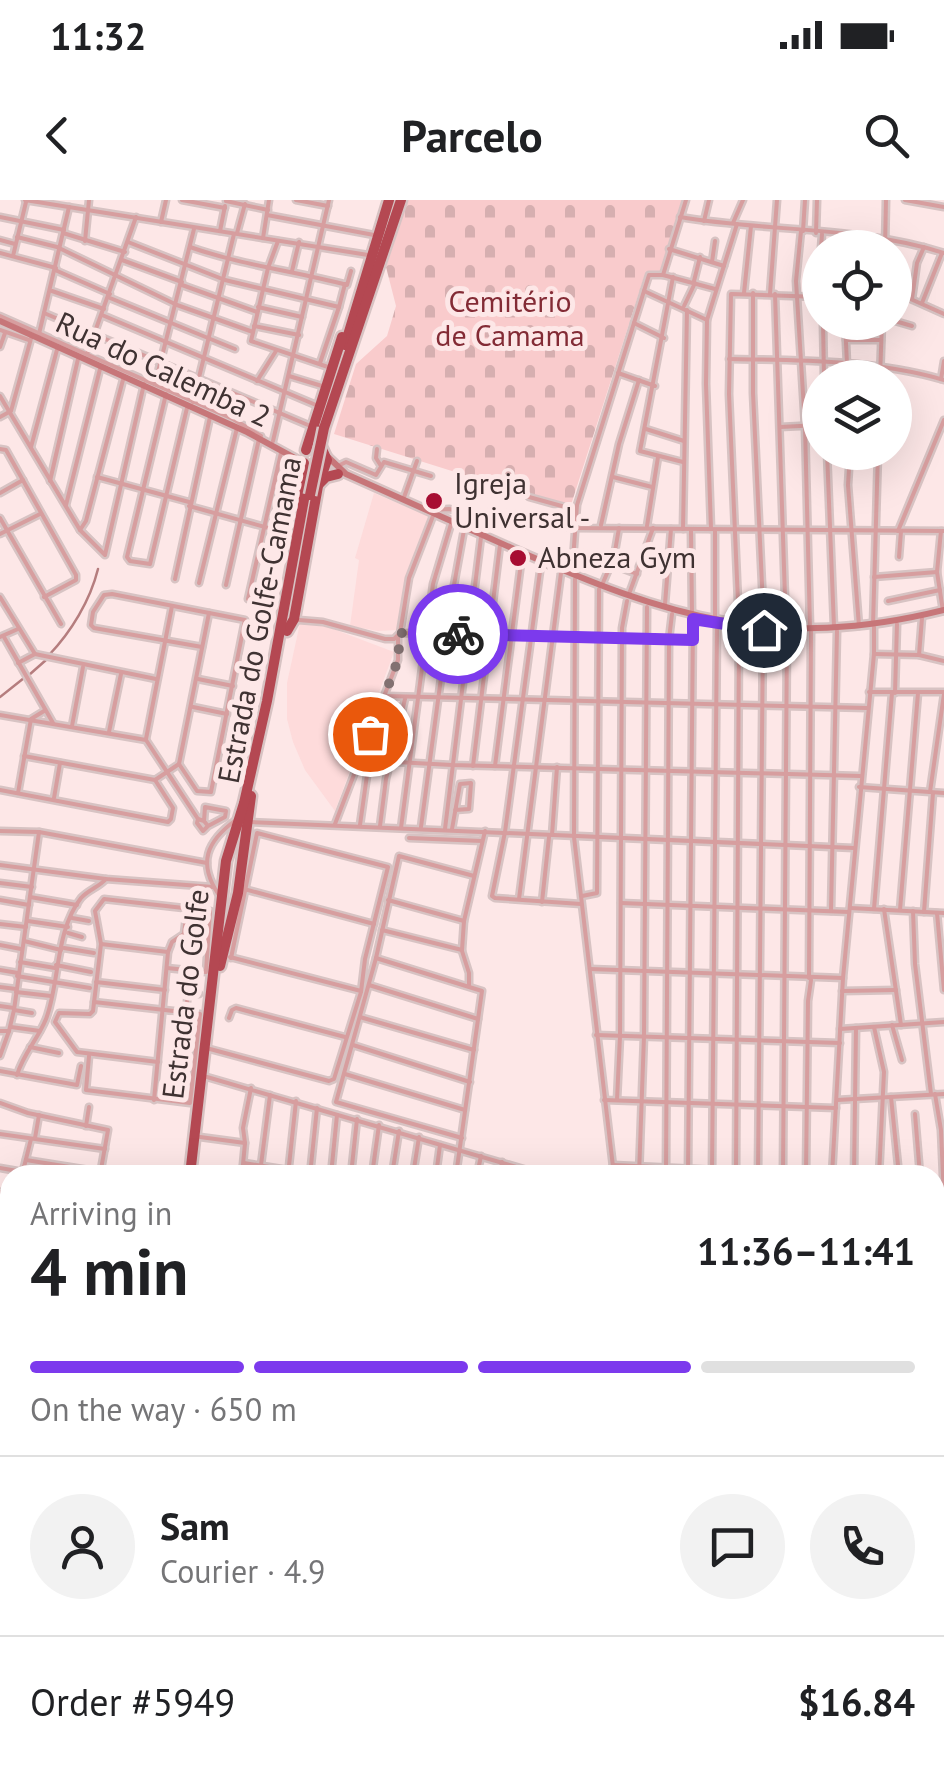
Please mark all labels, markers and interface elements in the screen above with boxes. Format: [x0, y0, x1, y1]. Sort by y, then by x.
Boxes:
text: 11:32 [50, 11, 146, 60]
text: Parcelo [401, 106, 543, 164]
icon: back [30, 108, 85, 163]
icon: search [859, 108, 914, 163]
map controls [802, 230, 912, 470]
button: locate [802, 230, 912, 340]
park label: Cemitério de Camama [435, 281, 585, 354]
street label: Rua do Calemba 2 [50, 302, 277, 435]
button: layers [802, 360, 912, 470]
street label: Estrada do Golfe-Camama [208, 453, 309, 786]
place label: Igreja Universal - [454, 463, 590, 536]
marker: Igreja Universal - [423, 490, 445, 512]
place label: Abneza Gym [538, 537, 696, 576]
marker: Abneza Gym [507, 547, 529, 569]
courier [408, 584, 508, 684]
pin [722, 588, 807, 673]
icon: home [737, 603, 792, 658]
icon: bike [431, 607, 486, 662]
pin [328, 692, 413, 777]
icon: bag [343, 707, 398, 762]
street label: Estrada do Golfe [152, 887, 217, 1101]
text: Arriving in [30, 1192, 172, 1234]
text: 11:36–11:41 [697, 1226, 915, 1275]
text: 4 min [30, 1229, 189, 1313]
text: On the way · 650 m [30, 1388, 297, 1430]
button: person [30, 1494, 135, 1599]
button: chat [680, 1494, 785, 1599]
button: phone [810, 1494, 915, 1599]
text: Sam [160, 1501, 230, 1550]
text: Courier · 4.9 [160, 1550, 326, 1592]
text: Order #5949 [30, 1677, 235, 1726]
text: $16.84 [798, 1677, 915, 1726]

